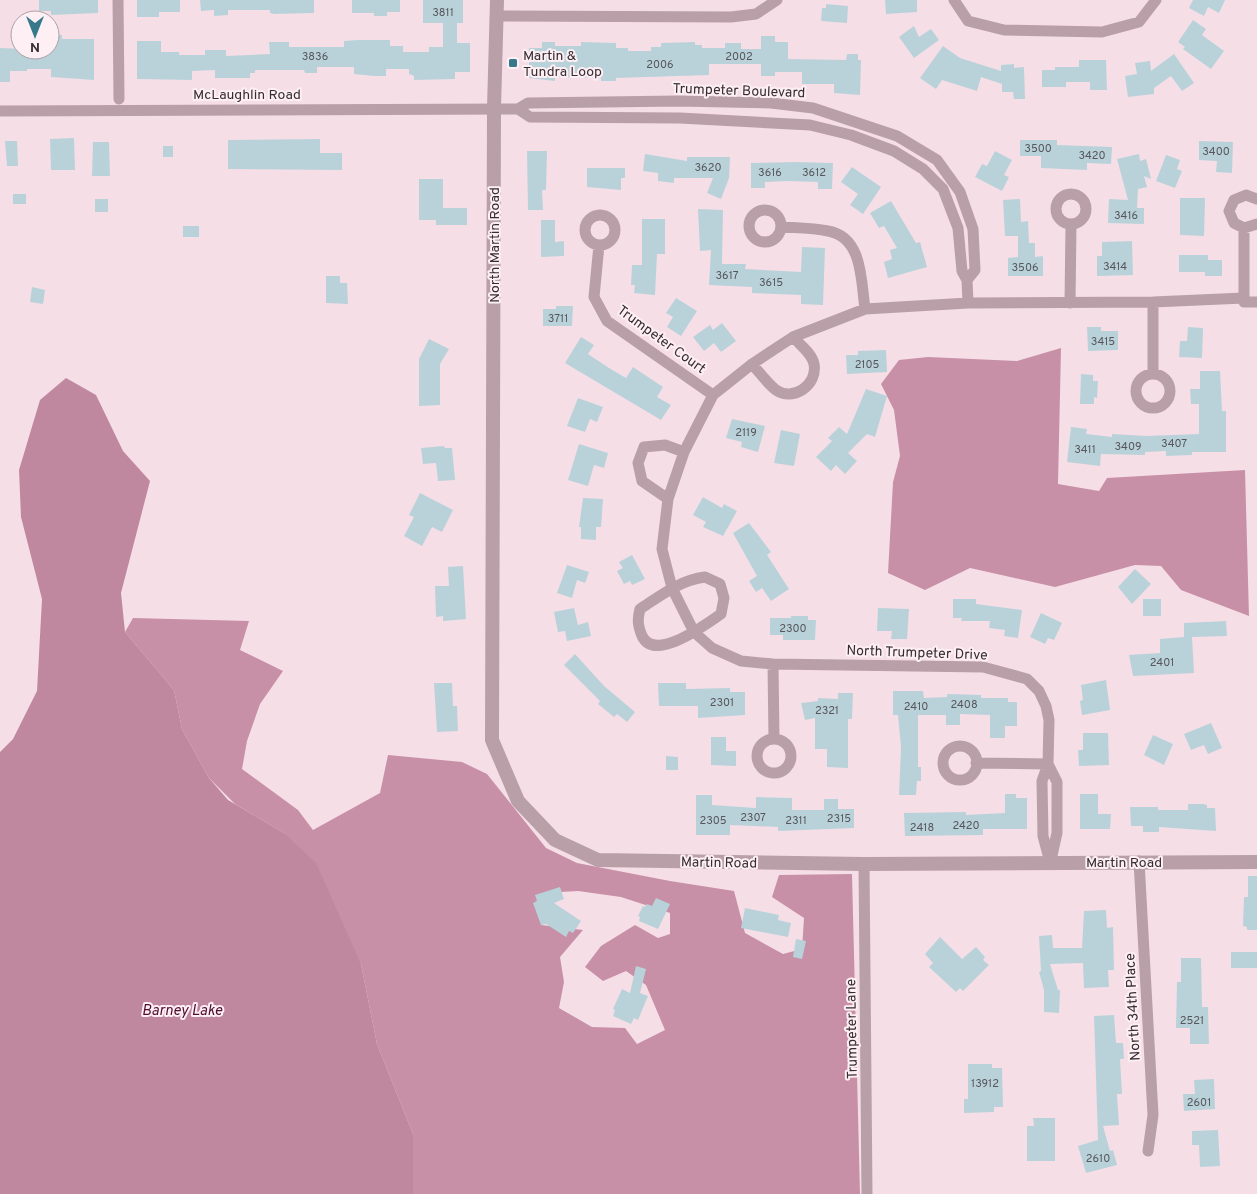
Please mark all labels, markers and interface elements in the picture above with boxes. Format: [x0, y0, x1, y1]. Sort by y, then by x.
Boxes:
house number: 3811 [432, 6, 454, 20]
north arrow [10, 10, 60, 60]
text: N [30, 38, 40, 55]
place label: Martin & Tundra Loop [523, 48, 602, 81]
house number: 3836 [302, 50, 328, 64]
house number: 2002 [725, 50, 753, 64]
marker: Martin & Tundra Loop [507, 57, 519, 69]
house number: 2006 [646, 58, 674, 72]
street label: Trumpeter Boulevard [672, 81, 806, 102]
street label: McLaughlin Road [193, 87, 301, 104]
house number: 3500 [1024, 142, 1052, 156]
house number: 3400 [1202, 145, 1230, 159]
house number: 3420 [1078, 149, 1106, 163]
house number: 3620 [695, 161, 721, 175]
house number: 3616 [758, 166, 782, 180]
house number: 3612 [802, 166, 826, 180]
street label: North Martin Road [487, 187, 504, 303]
house number: 3416 [1114, 209, 1138, 223]
house number: 3414 [1103, 260, 1127, 274]
house number: 3506 [1011, 261, 1039, 275]
house number: 3617 [716, 269, 739, 283]
house number: 3615 [759, 276, 783, 290]
street label: Trumpeter Court [614, 302, 709, 378]
house number: 3711 [548, 312, 568, 326]
house number: 3415 [1091, 335, 1115, 349]
house number: 2105 [855, 358, 880, 372]
house number: 2119 [735, 426, 757, 440]
house number: 3407 [1161, 437, 1187, 451]
house number: 3409 [1114, 440, 1142, 454]
house number: 3411 [1074, 443, 1096, 457]
house number: 2300 [779, 622, 807, 636]
street label: North Trumpeter Drive [846, 643, 988, 664]
house number: 2401 [1150, 656, 1174, 670]
house number: 2301 [710, 696, 734, 710]
house number: 2408 [950, 698, 978, 712]
house number: 2410 [904, 700, 928, 714]
house number: 2321 [815, 704, 839, 718]
house number: 2307 [740, 811, 766, 825]
house number: 2315 [827, 812, 851, 826]
house number: 2305 [699, 814, 727, 828]
house number: 2311 [785, 814, 807, 828]
house number: 2420 [952, 819, 980, 833]
house number: 2418 [910, 821, 934, 835]
street label: Martin Road [681, 854, 757, 873]
street label: Martin Road [1086, 855, 1162, 872]
street label: North 34th Place [1122, 953, 1145, 1061]
street label: Trumpeter Lane [843, 979, 862, 1079]
water label: Barney Lake [142, 1002, 222, 1021]
house number: 2521 [1180, 1014, 1204, 1028]
house number: 13912 [971, 1077, 999, 1091]
house number: 2601 [1187, 1096, 1211, 1110]
house number: 2610 [1086, 1152, 1110, 1166]

